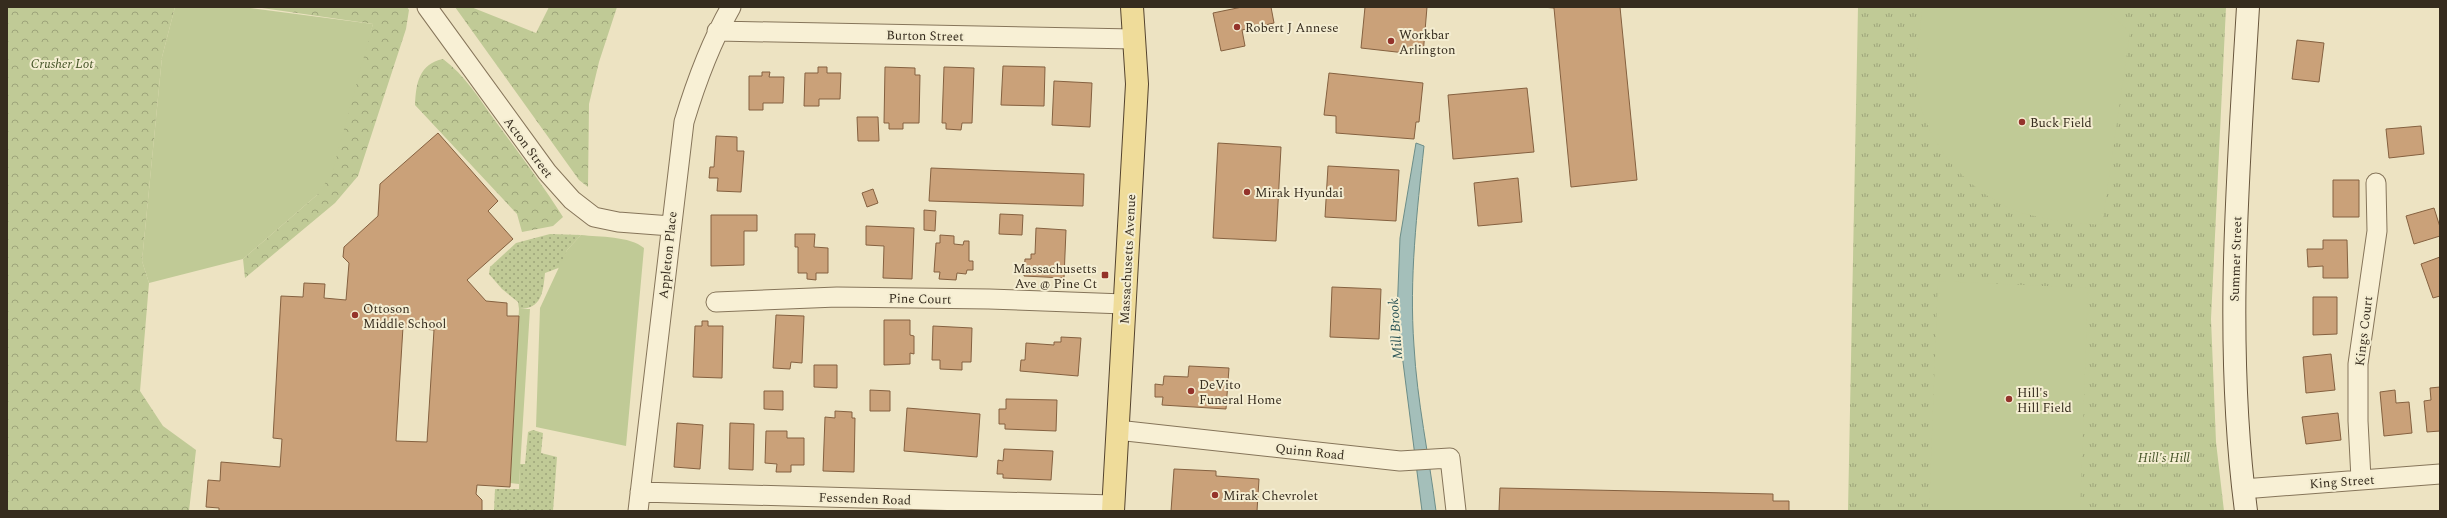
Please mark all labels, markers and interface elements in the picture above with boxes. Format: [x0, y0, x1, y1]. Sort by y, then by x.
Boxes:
place label: Robert J Annese [1245, 18, 1339, 38]
marker: Robert J Annese [1232, 22, 1242, 32]
street label: Burton Street [886, 25, 964, 47]
place label: Workbar Arlington [1399, 25, 1456, 60]
marker: Workbar Arlington [1386, 36, 1396, 46]
park label: Crusher Lot [31, 54, 94, 74]
street label: Acton Street [498, 113, 558, 183]
place label: Buck Field [2030, 113, 2092, 133]
marker: Buck Field [2017, 117, 2027, 127]
place label: Mirak Hyundai [1255, 183, 1343, 203]
marker: Mirak Hyundai [1242, 187, 1252, 197]
street label: Massachusetts Avenue [1115, 193, 1141, 325]
street label: Appleton Place [653, 210, 683, 300]
street label: Summer Street [2225, 216, 2247, 302]
place label: Massachusetts Ave @ Pine Ct [1013, 259, 1097, 294]
marker: Massachusetts Ave @ Pine Ct [1100, 270, 1110, 280]
street label: Pine Court [888, 288, 952, 310]
street label: Kings Court [2350, 295, 2378, 367]
water label: Mill Brook [1383, 297, 1408, 360]
place label: Ottoson Middle School [363, 299, 446, 334]
marker: Ottoson Middle School [350, 310, 360, 320]
place label: DeVito Funeral Home [1199, 375, 1282, 410]
place label: Hill's Hill Field [2017, 383, 2072, 418]
marker: DeVito Funeral Home [1186, 386, 1196, 396]
marker: Hill's Hill Field [2004, 394, 2014, 404]
street label: Quinn Road [1274, 438, 1346, 466]
park label: Hill's Hill [2138, 448, 2191, 468]
street label: King Street [2309, 470, 2376, 494]
place label: Mirak Chevrolet [1223, 486, 1318, 506]
street label: Fessenden Road [818, 487, 912, 511]
marker: Mirak Chevrolet [1210, 490, 1220, 500]

